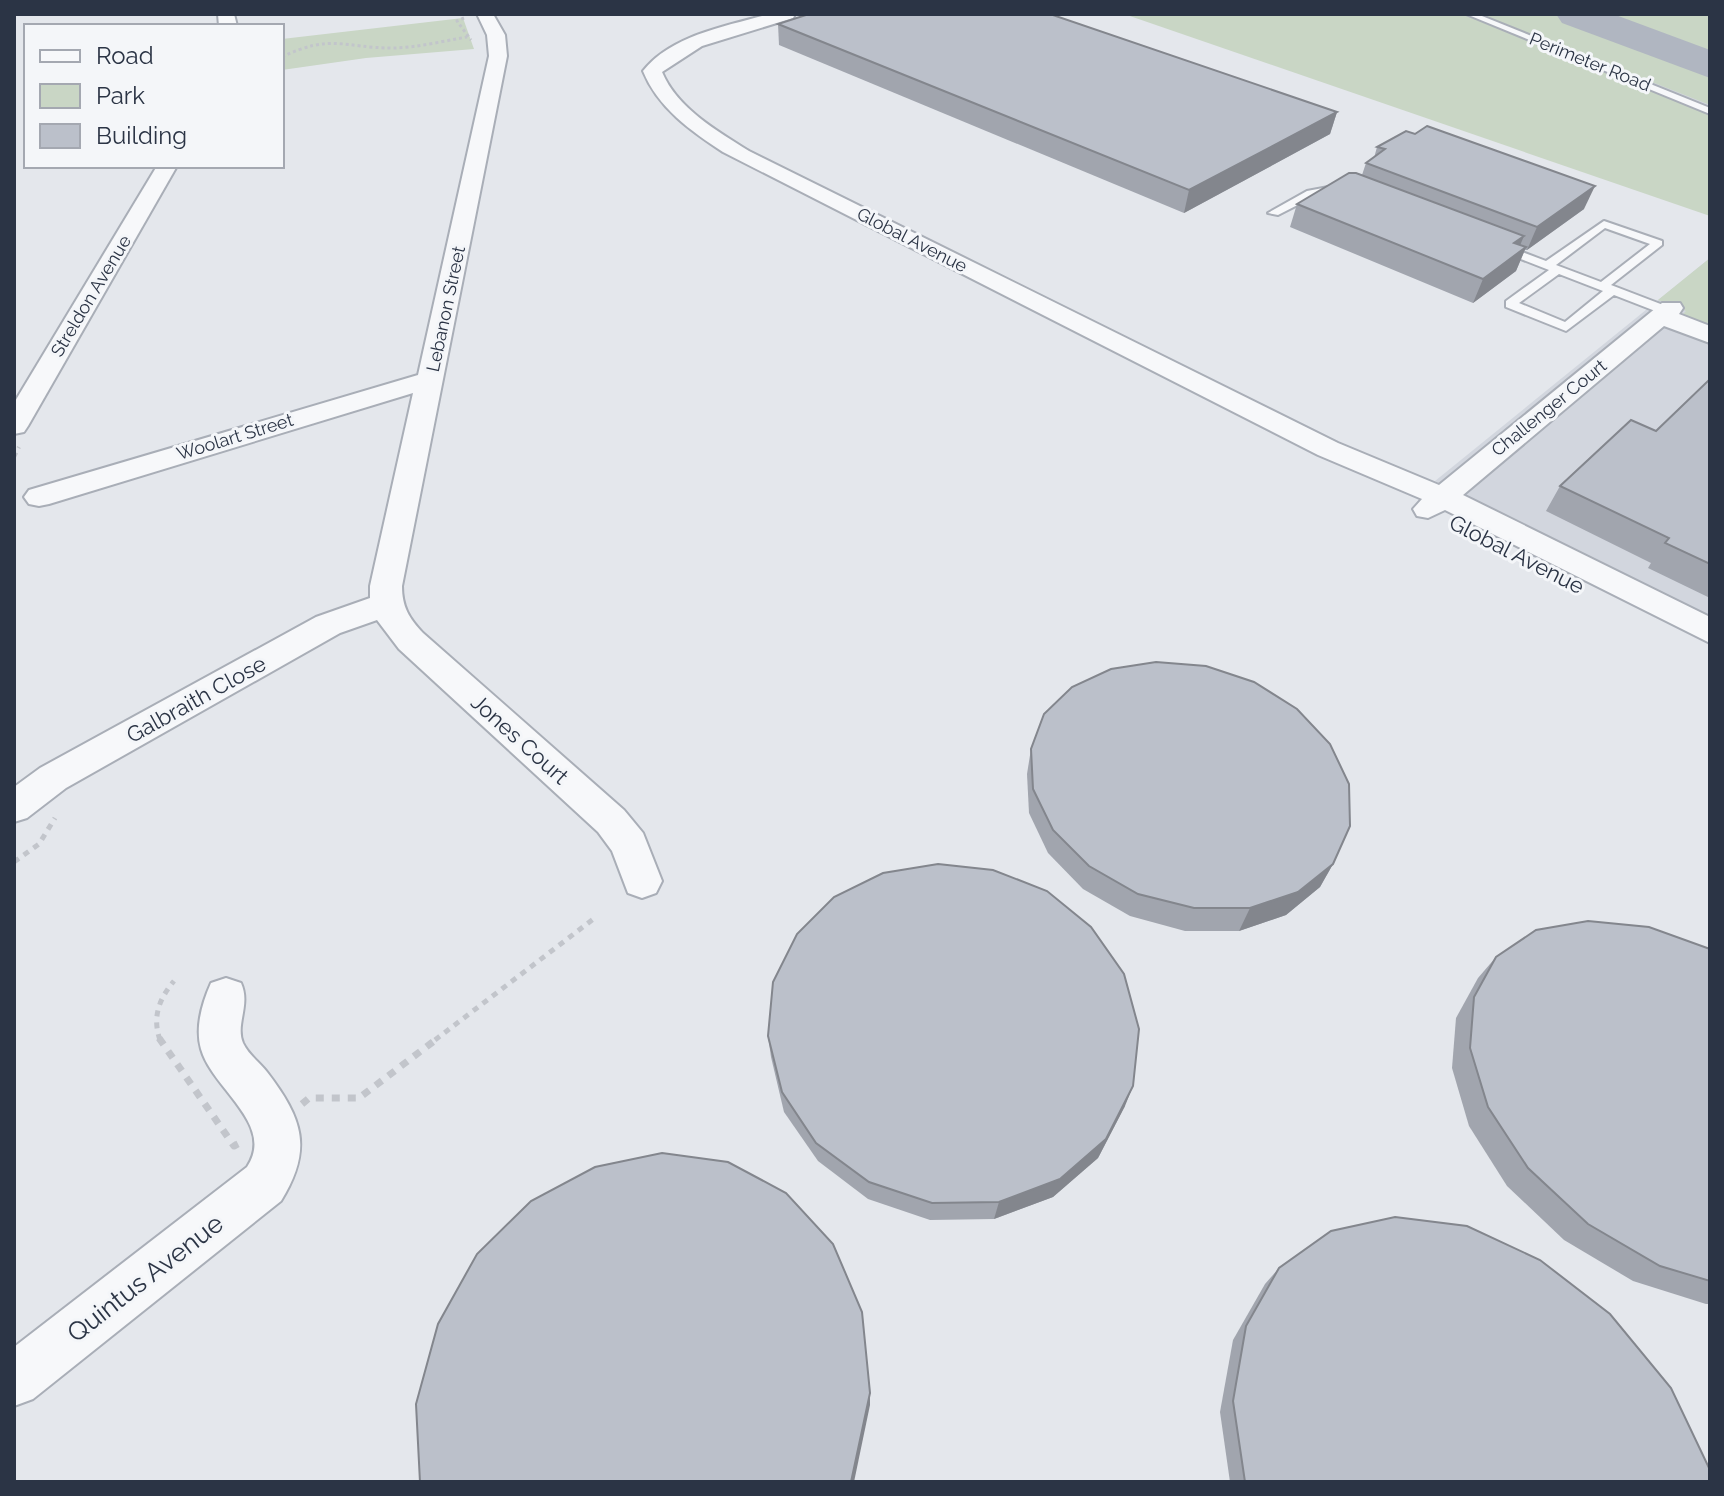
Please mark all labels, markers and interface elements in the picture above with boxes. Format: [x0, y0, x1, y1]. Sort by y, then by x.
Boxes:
legend [24, 24, 284, 168]
street label: Perimeter Road [1526, 28, 1654, 95]
text: Road [96, 41, 154, 70]
text: Park [96, 81, 145, 110]
text: Building [96, 121, 187, 150]
street label: Global Avenue [854, 203, 971, 277]
street label: Streldon Avenue [46, 231, 135, 360]
street label: Lebanon Street [422, 244, 469, 374]
street label: Challenger Court [1487, 355, 1610, 460]
street label: Woolart Street [174, 409, 296, 464]
street label: Global Avenue [1445, 509, 1589, 599]
street label: Galbraith Close [122, 650, 270, 748]
street label: Jones Court [466, 689, 574, 790]
street label: Quintus Avenue [61, 1208, 229, 1348]

